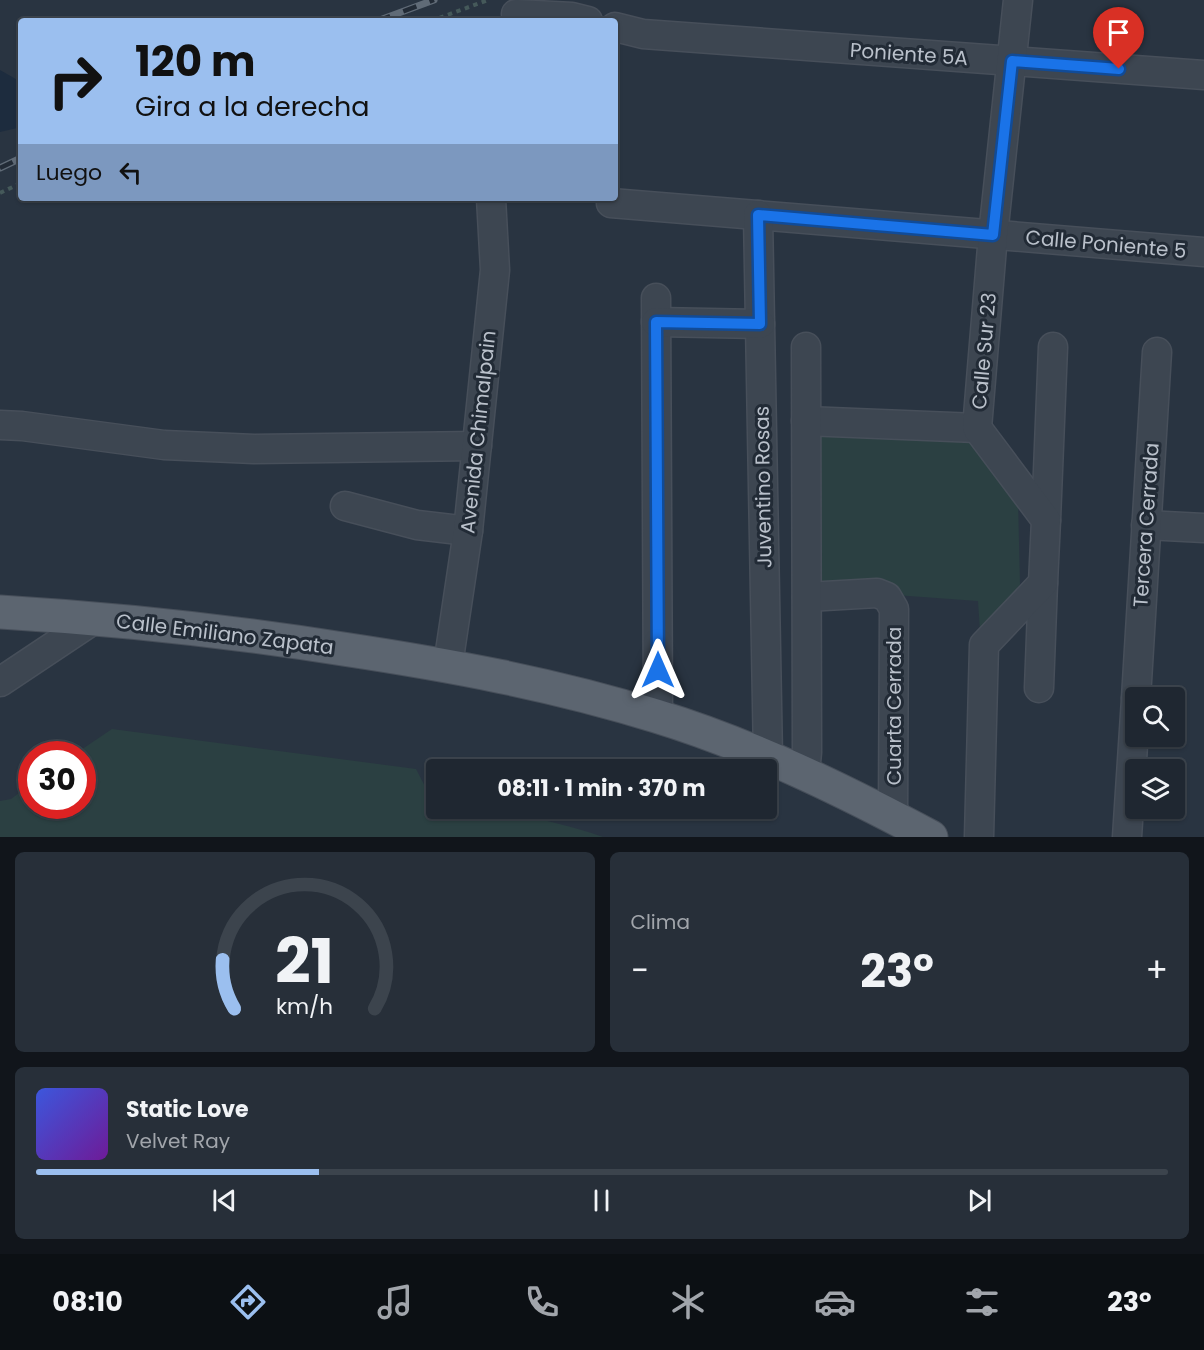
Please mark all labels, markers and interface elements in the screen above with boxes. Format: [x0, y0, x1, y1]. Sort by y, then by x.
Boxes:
pin [1093, 7, 1144, 69]
icon: arrive [1102, 16, 1135, 49]
text: 120 m [135, 32, 256, 91]
street label: Poniente 5A [849, 36, 969, 72]
icon: right [36, 42, 114, 120]
text: Gira a la derecha [135, 88, 369, 125]
icon: left [114, 156, 147, 189]
text: Luego [36, 157, 102, 188]
street label: Calle Poniente 5 [1024, 223, 1188, 265]
street label: Calle Sur 23 [965, 291, 1003, 411]
street label: Avenida Chimalpain [453, 329, 503, 535]
street label: Juventino Rosas [748, 406, 778, 568]
street label: Tercera Cerrada [1126, 442, 1166, 608]
street label: Calle Emiliano Zapata [115, 607, 335, 661]
street label: Cuarta Cerrada [880, 627, 908, 785]
position arrow [626, 638, 690, 702]
map controls [1125, 687, 1185, 819]
button: search [1125, 687, 1185, 747]
speed limit sign: 30 [18, 741, 96, 819]
button: layers [1125, 759, 1185, 819]
text: 08:11 · 1 min · 370 m [497, 773, 706, 804]
text: Clima [631, 908, 690, 936]
text: 21 [275, 917, 334, 1005]
text: 23° [860, 940, 934, 1003]
text: − [631, 947, 649, 994]
text: + [1145, 947, 1168, 994]
text: km/h [276, 991, 333, 1022]
text: Static Love [126, 1094, 249, 1125]
text: Velvet Ray [126, 1127, 230, 1155]
icon: previous [208, 1184, 241, 1217]
icon: pause [585, 1184, 618, 1217]
icon: next [963, 1184, 996, 1217]
icon: directions [227, 1281, 269, 1323]
icon: music [374, 1281, 416, 1323]
icon: phone [521, 1281, 563, 1323]
icon: climate [667, 1281, 709, 1323]
icon: car [814, 1281, 856, 1323]
icon: filters [961, 1281, 1003, 1323]
text: 08:10 [52, 1283, 123, 1320]
text: 23° [1107, 1283, 1152, 1320]

